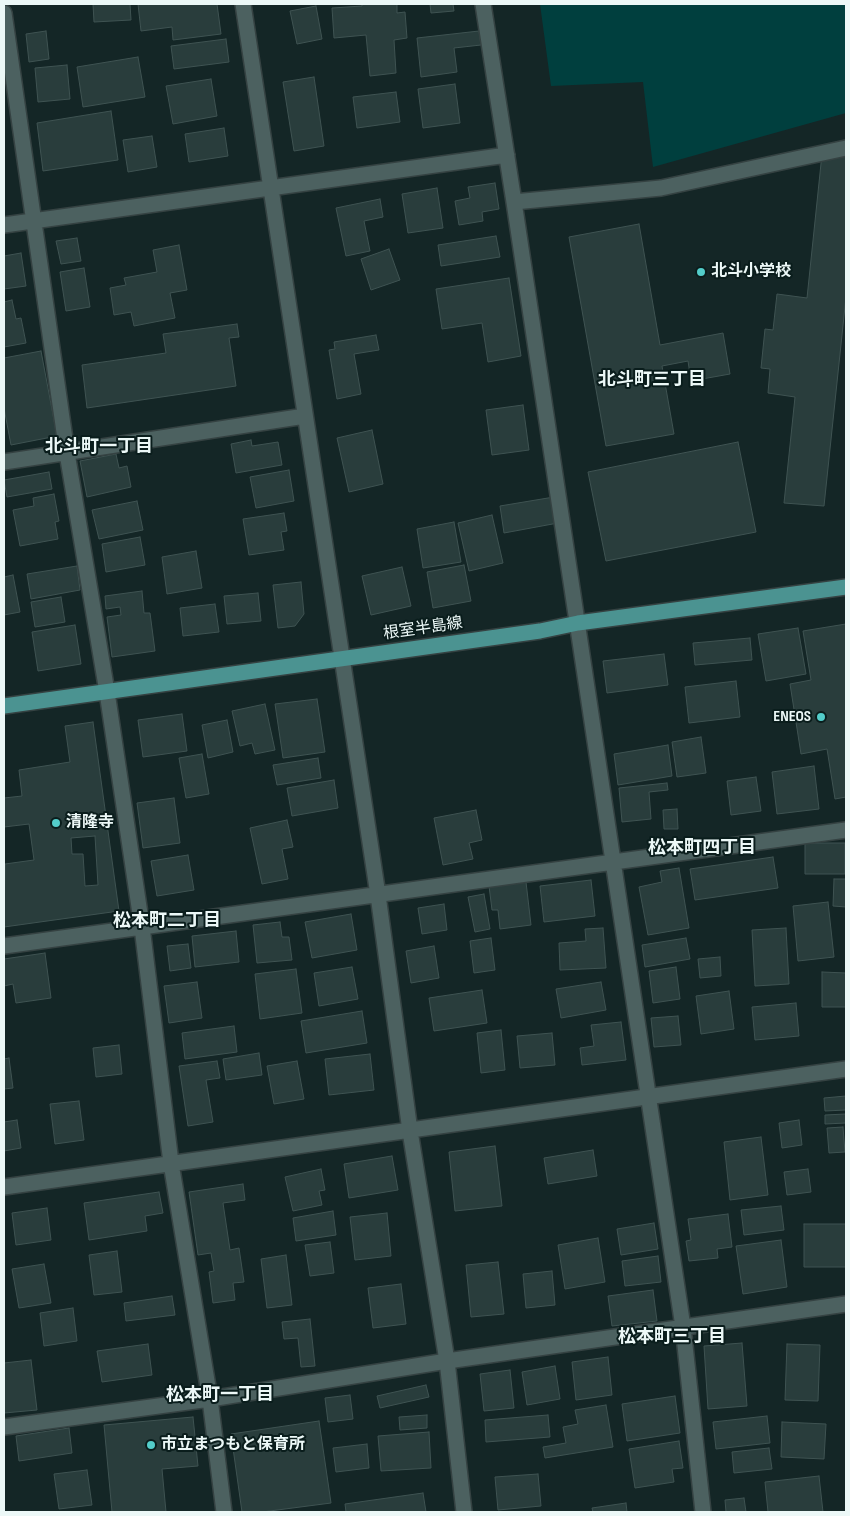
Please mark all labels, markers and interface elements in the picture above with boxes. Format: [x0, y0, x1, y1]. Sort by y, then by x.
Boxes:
place label: 北斗小学校 [711, 262, 791, 282]
marker: 北斗小学校 [695, 266, 707, 278]
district label: 北斗町三丁目 [598, 369, 706, 391]
district label: 北斗町一丁目 [45, 436, 153, 458]
street label: 根室半島線 [382, 614, 464, 644]
place label: ENEOS [773, 707, 811, 727]
marker: ENEOS [815, 711, 827, 723]
place label: 清隆寺 [66, 813, 114, 833]
marker: 清隆寺 [50, 817, 62, 829]
district label: 松本町四丁目 [648, 837, 756, 859]
district label: 松本町二丁目 [113, 910, 221, 932]
district label: 松本町三丁目 [618, 1326, 726, 1348]
district label: 松本町一丁目 [166, 1384, 274, 1406]
place label: 市立まつもと保育所 [161, 1435, 305, 1455]
marker: 市立まつもと保育所 [145, 1439, 157, 1451]

